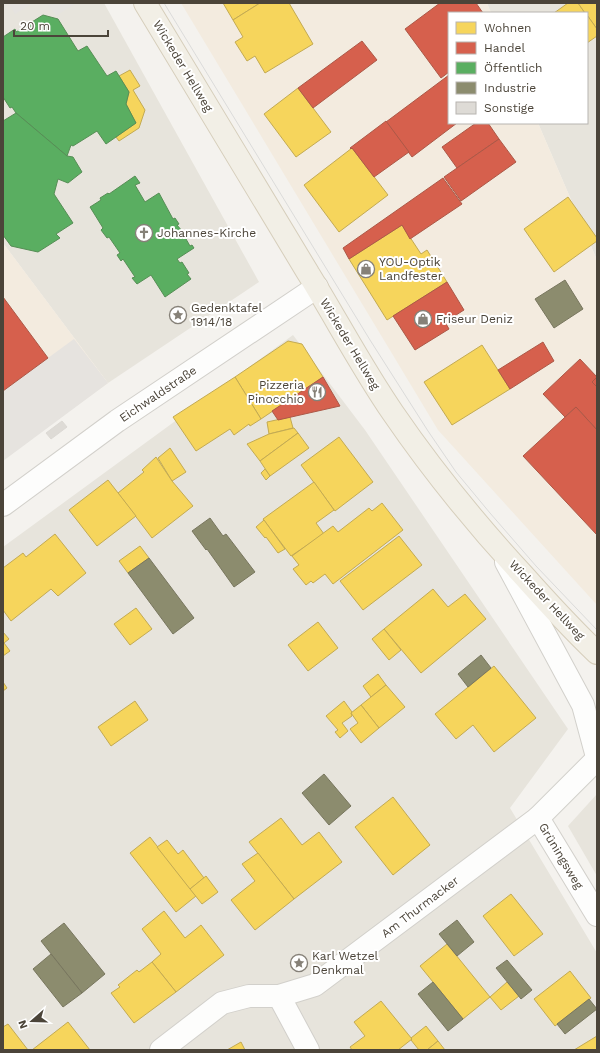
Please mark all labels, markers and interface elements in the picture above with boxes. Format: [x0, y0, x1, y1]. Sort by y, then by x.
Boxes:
scale bar [14, 12, 108, 38]
legend [448, 12, 588, 124]
street label: Wickeder Hellweg [150, 18, 216, 115]
text: 20 m [20, 19, 50, 33]
text: Wohnen [484, 21, 532, 35]
text: Handel [484, 41, 525, 55]
text: Öffentlich [484, 61, 543, 75]
text: Industrie [484, 81, 536, 95]
text: Sonstige [484, 101, 534, 115]
church icon: Johannes-Kirche [134, 223, 154, 243]
place label: Johannes-Kirche [157, 226, 256, 240]
place label: YOU-Optik Landfester [379, 255, 443, 283]
shop icon: YOU-Optik Landfester [356, 259, 376, 279]
street label: Wickeder Hellweg [317, 296, 383, 393]
place label: Gedenktafel 1914/18 [191, 301, 263, 329]
place icon: Gedenktafel 1914/18 [168, 305, 188, 325]
shop icon: Friseur Deniz [413, 309, 433, 329]
place label: Friseur Deniz [436, 312, 513, 326]
street label: Eichwaldstraße [117, 363, 199, 425]
place label: Pizzeria Pinocchio [248, 378, 304, 406]
restaurant icon: Pizzeria Pinocchio [307, 382, 327, 402]
street label: Wickeder Hellweg [506, 557, 588, 643]
street label: Grüningsweg [536, 820, 587, 892]
street label: Am Thurmacker [379, 873, 462, 941]
place label: Karl Wetzel Denkmal [312, 949, 379, 977]
place icon: Karl Wetzel Denkmal [289, 953, 309, 973]
north arrow [12, 1001, 52, 1041]
text: N [16, 1018, 31, 1030]

